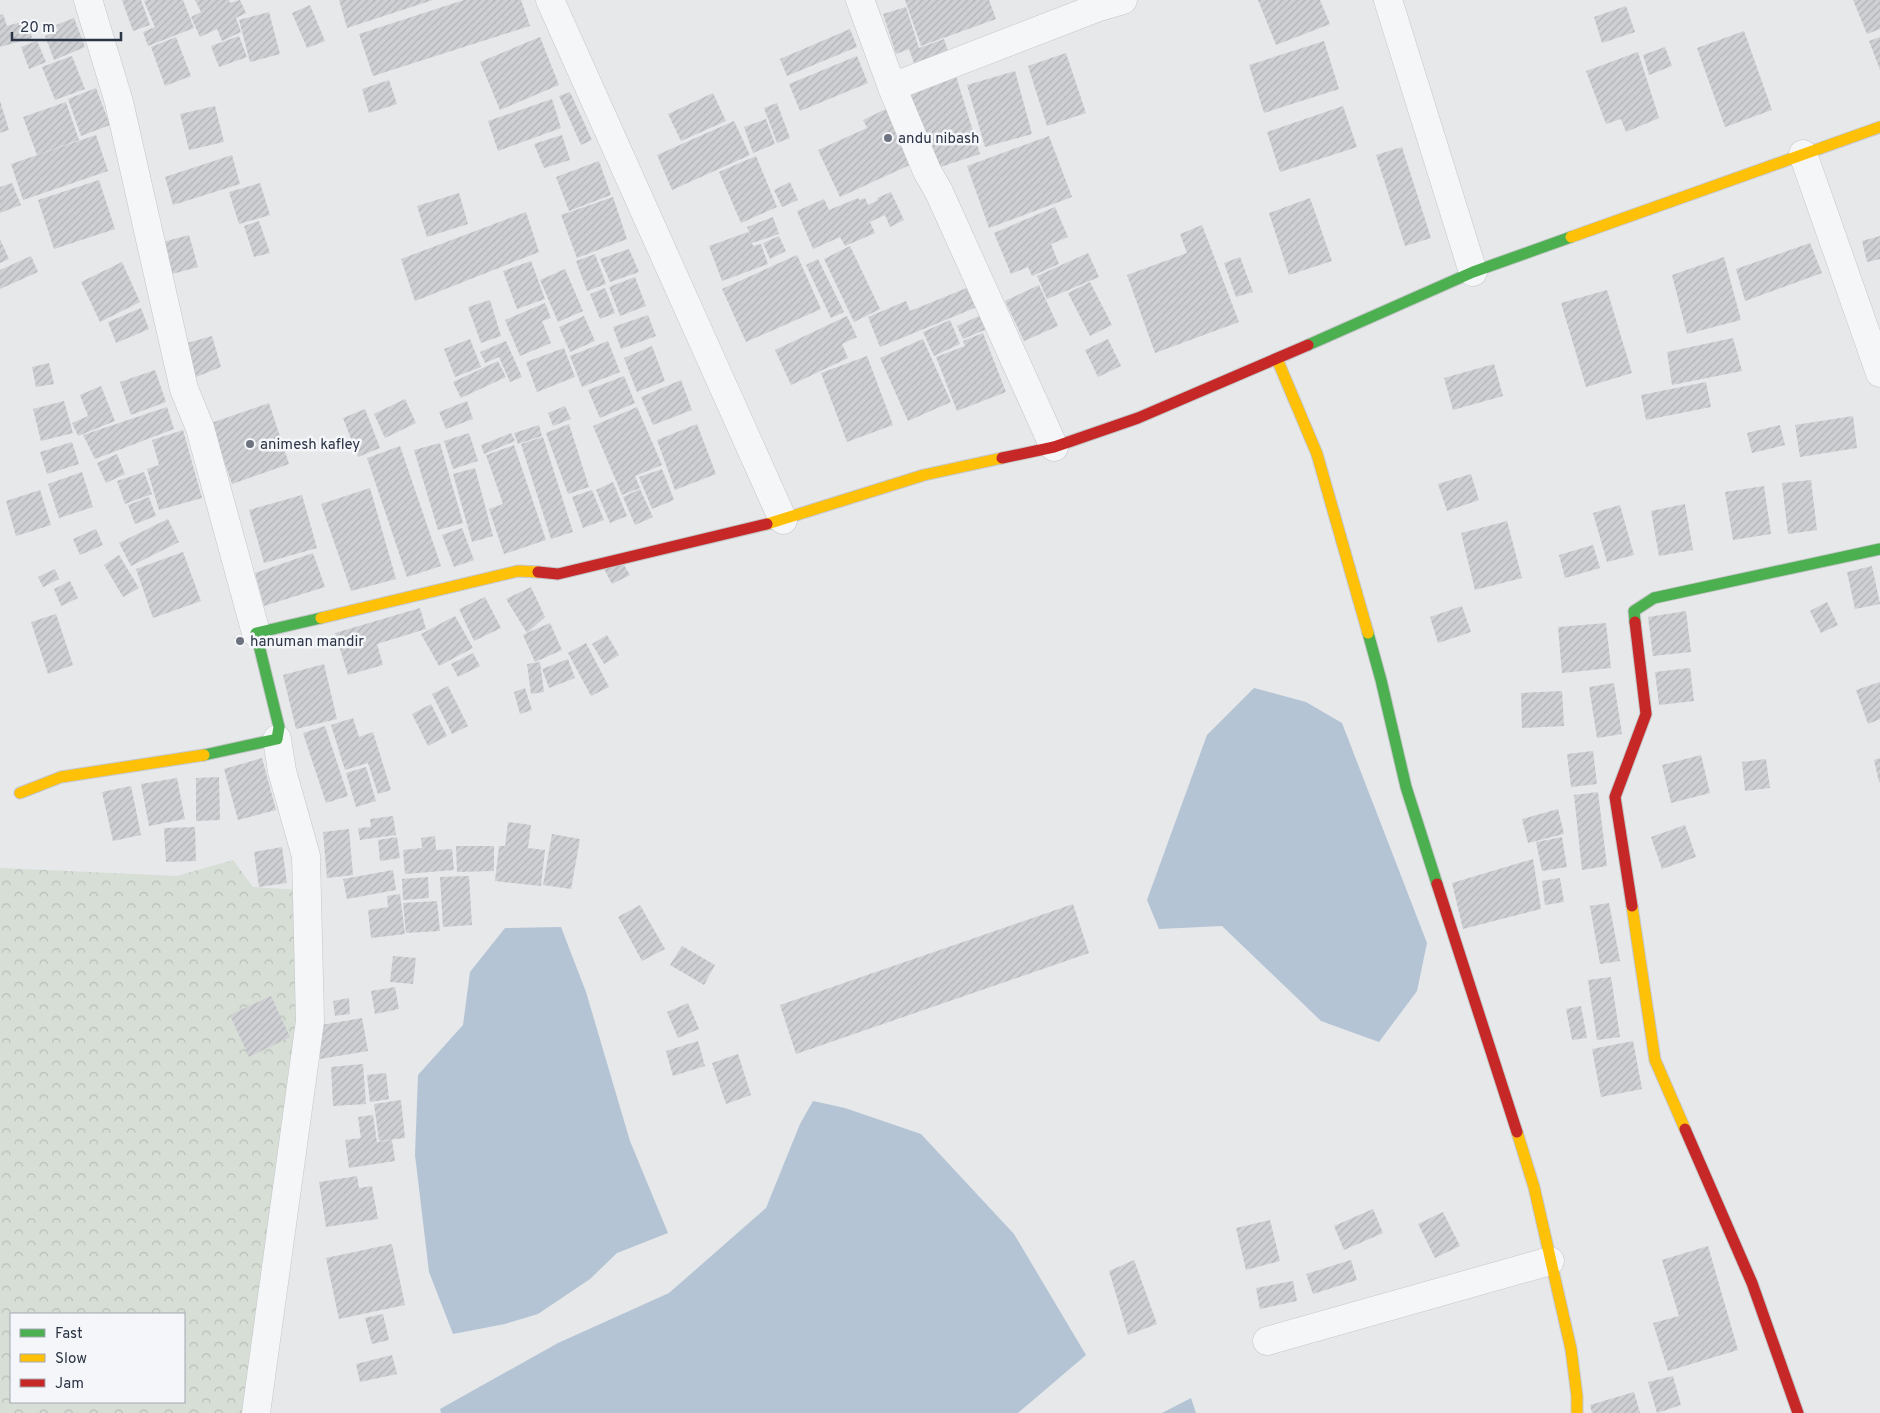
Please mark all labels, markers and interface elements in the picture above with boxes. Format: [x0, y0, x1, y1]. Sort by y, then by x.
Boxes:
scale bar [12, 10, 121, 42]
text: 20 m [20, 19, 55, 38]
place label: andu nibash [898, 130, 979, 149]
marker: andu nibash [882, 132, 894, 144]
place label: animesh kafley [260, 436, 360, 455]
marker: animesh kafley [244, 438, 256, 450]
place label: hanuman mandir [250, 633, 364, 652]
marker: hanuman mandir [234, 635, 246, 647]
legend [10, 1313, 185, 1403]
text: Fast [55, 1325, 83, 1344]
text: Slow [55, 1350, 87, 1369]
text: Jam [55, 1375, 84, 1394]

